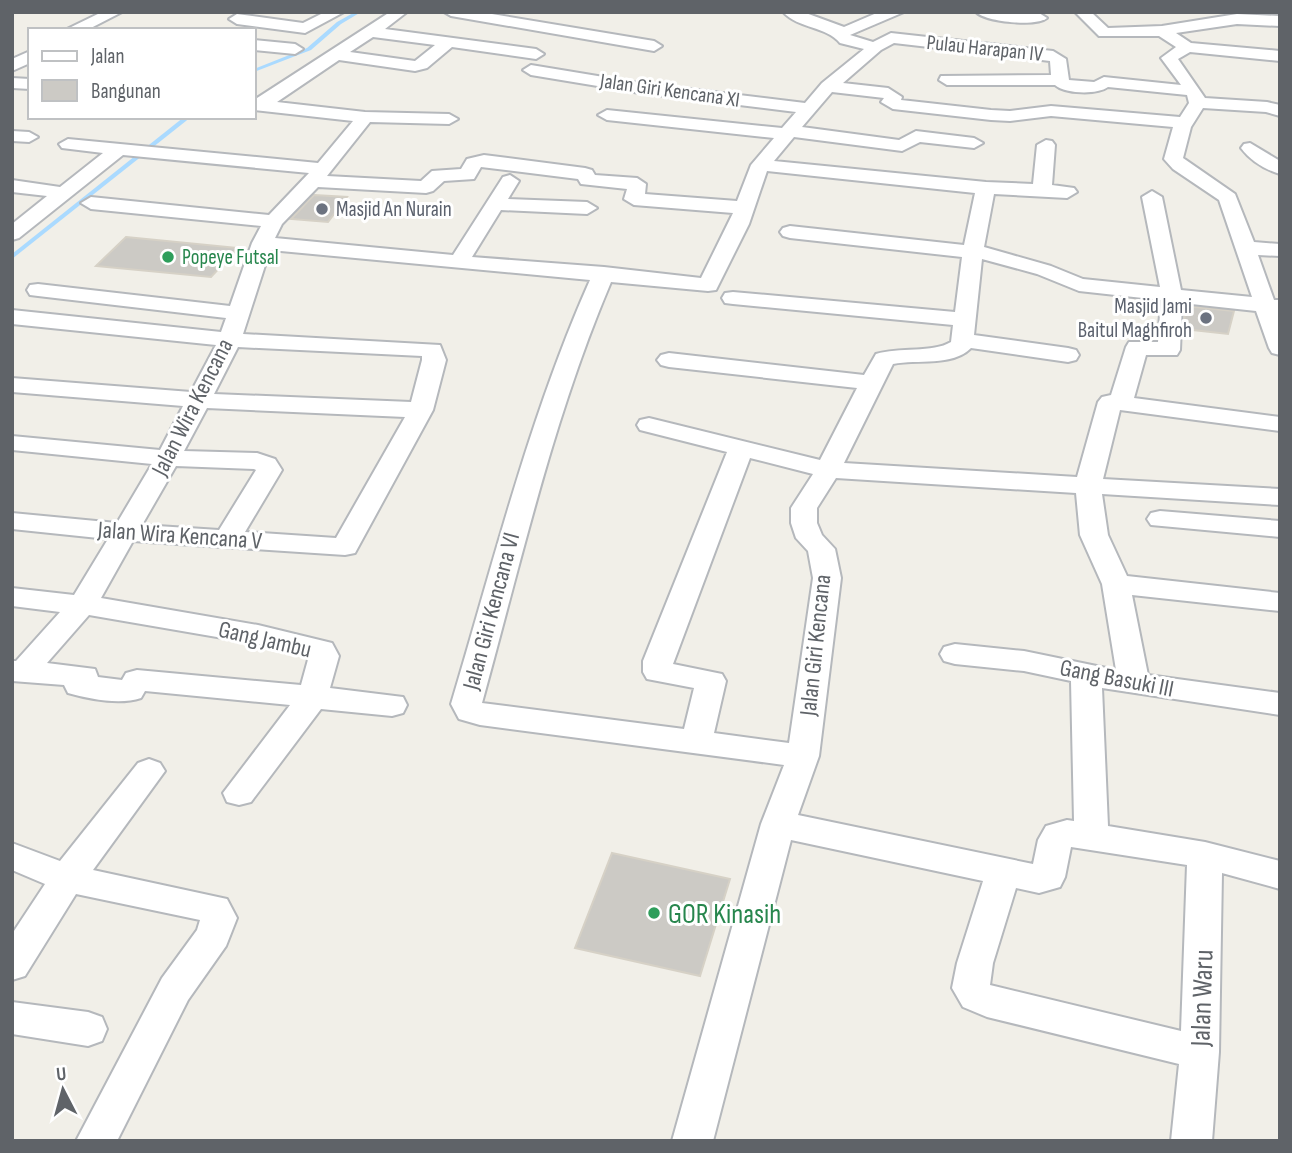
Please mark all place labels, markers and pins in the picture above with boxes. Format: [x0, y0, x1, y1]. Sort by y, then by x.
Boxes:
place label: Masjid An Nurain [336, 197, 452, 222]
marker: Masjid An Nurain [314, 201, 330, 217]
place label: Popeye Futsal [182, 245, 279, 270]
marker: Popeye Futsal [160, 249, 176, 265]
place label: Masjid Jami Baitul Maghfiroh [1078, 294, 1192, 343]
marker: Masjid Jami Baitul Maghfiroh [1198, 310, 1214, 326]
place label: GOR Kinasih [668, 898, 781, 931]
marker: GOR Kinasih [646, 905, 662, 921]

